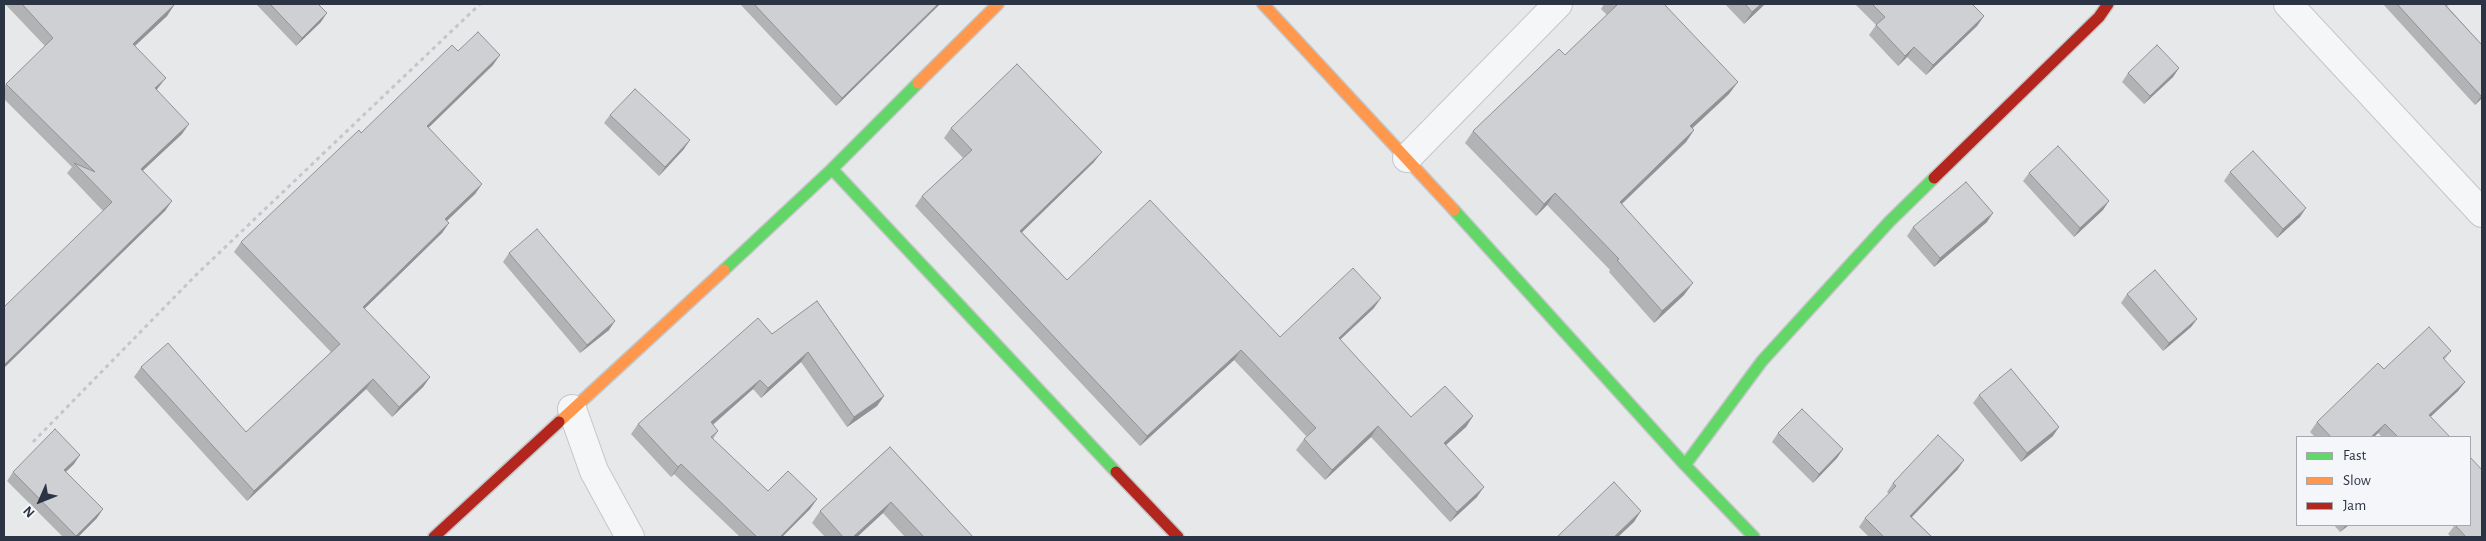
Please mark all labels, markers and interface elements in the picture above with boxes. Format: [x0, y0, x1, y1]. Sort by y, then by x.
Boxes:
legend [2296, 436, 2471, 526]
text: Fast [2343, 448, 2366, 463]
text: Slow [2343, 473, 2371, 488]
north arrow [15, 476, 65, 526]
text: Jam [2343, 498, 2366, 513]
text: N [21, 503, 38, 520]

